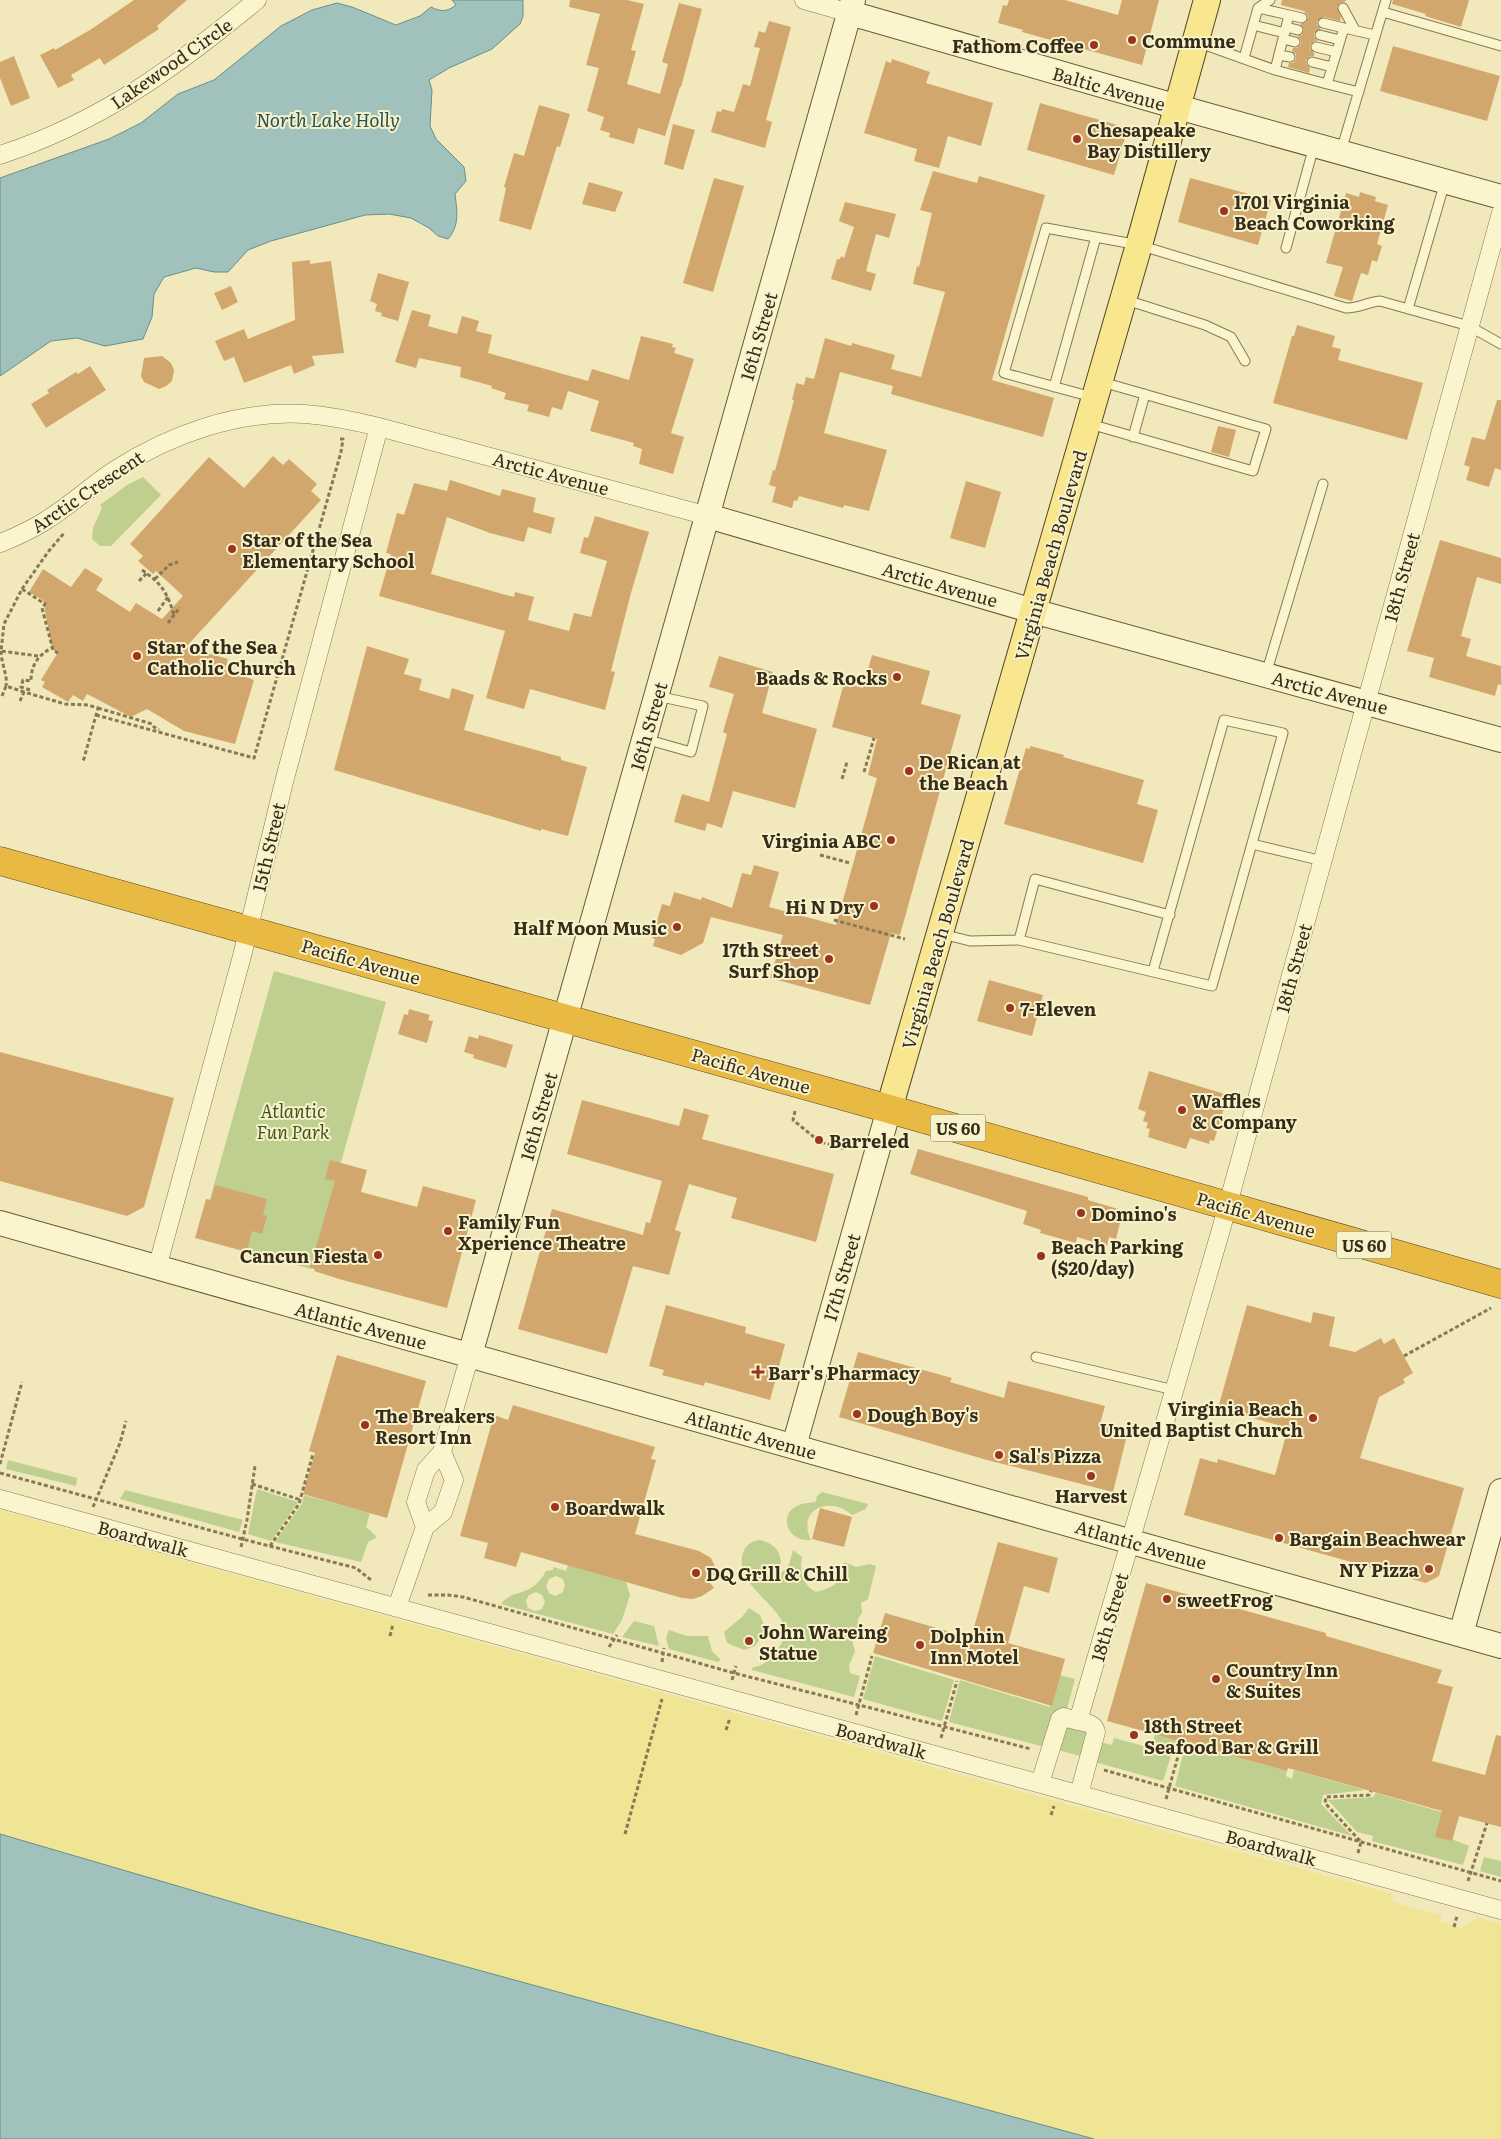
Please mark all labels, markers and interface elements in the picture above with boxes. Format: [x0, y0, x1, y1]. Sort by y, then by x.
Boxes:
street label: Lakewood Circle [105, 11, 237, 115]
place label: Commune [1142, 27, 1236, 54]
place label: Fathom Coffee [952, 32, 1084, 59]
marker: Commune [1126, 34, 1138, 46]
marker: Fathom Coffee [1088, 39, 1100, 51]
street label: Baltic Avenue [1049, 59, 1169, 117]
water label: North Lake Holly [256, 105, 400, 133]
place label: Chesapeake Bay Distillery [1087, 116, 1211, 164]
marker: Chesapeake Bay Distillery [1071, 133, 1083, 145]
place label: 1701 Virginia Beach Coworking [1234, 188, 1396, 236]
marker: 1701 Virginia Beach Coworking [1218, 205, 1230, 217]
street label: 16th Street [732, 288, 784, 384]
street label: Arctic Crescent [25, 443, 149, 539]
street label: Arctic Avenue [490, 445, 612, 501]
street label: Virginia Beach Boulevard [1007, 447, 1093, 663]
place label: Star of the Sea Elementary School [242, 526, 415, 574]
street label: 18th Street [1376, 529, 1426, 625]
marker: Star of the Sea Elementary School [226, 543, 238, 555]
street label: Arctic Avenue [879, 555, 1001, 613]
place label: Star of the Sea Catholic Church [147, 633, 296, 681]
marker: Star of the Sea Catholic Church [131, 650, 143, 662]
place label: Baads & Rocks [756, 664, 887, 691]
street label: Arctic Avenue [1269, 664, 1391, 720]
marker: Baads & Rocks [891, 671, 903, 683]
street label: 16th Street [622, 678, 674, 774]
place label: De Rican at the Beach [919, 748, 1021, 796]
marker: De Rican at the Beach [903, 765, 915, 777]
street label: 15th Street [245, 799, 292, 894]
place label: Virginia ABC [762, 827, 881, 854]
marker: Virginia ABC [885, 834, 897, 846]
street label: Virginia Beach Boulevard [894, 836, 980, 1052]
place label: Hi N Dry [785, 893, 864, 920]
marker: Hi N Dry [868, 900, 880, 912]
place label: Half Moon Music [513, 914, 667, 941]
street label: 18th Street [1268, 920, 1318, 1016]
marker: Half Moon Music [671, 921, 683, 933]
street label: Pacific Avenue [298, 931, 424, 991]
place label: 17th Street Surf Shop [722, 936, 819, 984]
marker: 17th Street Surf Shop [823, 953, 835, 965]
place label: 7-Eleven [1020, 995, 1097, 1022]
marker: 7-Eleven [1004, 1002, 1016, 1014]
street label: Pacific Avenue [688, 1040, 814, 1100]
street label: 16th Street [512, 1068, 564, 1164]
place label: Waffles & Company [1192, 1087, 1297, 1135]
park label: Atlantic Fun Park [256, 1097, 330, 1145]
marker: Waffles & Company [1176, 1104, 1188, 1116]
road number: US 60 [930, 1114, 986, 1142]
place label: Barreled [829, 1127, 910, 1154]
marker: Barreled [813, 1134, 825, 1146]
street label: Pacific Avenue [1193, 1184, 1319, 1244]
place label: Domino's [1091, 1200, 1177, 1227]
marker: Domino's [1075, 1207, 1087, 1219]
place label: Family Fun Xperience Theatre [458, 1208, 626, 1256]
marker: Family Fun Xperience Theatre [442, 1225, 454, 1237]
street label: 17th Street [816, 1229, 867, 1324]
road number: US 60 [1336, 1232, 1392, 1258]
place label: Beach Parking ($20/day) [1051, 1233, 1184, 1281]
place label: Cancun Fiesta [240, 1242, 369, 1269]
marker: Cancun Fiesta [372, 1249, 384, 1261]
marker: Beach Parking ($20/day) [1035, 1250, 1047, 1262]
street label: Atlantic Avenue [292, 1294, 430, 1356]
place label: Barr's Pharmacy [768, 1359, 920, 1386]
marker: Barr's Pharmacy [752, 1366, 764, 1378]
place label: Virginia Beach United Baptist Church [1100, 1395, 1303, 1443]
place label: Dough Boy's [867, 1401, 978, 1428]
place label: The Breakers Resort Inn [375, 1402, 495, 1450]
street label: Atlantic Avenue [682, 1402, 820, 1466]
marker: Dough Boy's [851, 1408, 863, 1420]
marker: Virginia Beach United Baptist Church [1307, 1412, 1319, 1424]
marker: The Breakers Resort Inn [359, 1419, 371, 1431]
place label: Sal's Pizza [1009, 1442, 1102, 1469]
marker: Sal's Pizza [993, 1449, 1005, 1461]
marker: Harvest [1085, 1470, 1097, 1482]
place label: Harvest [1055, 1482, 1127, 1509]
place label: Boardwalk [565, 1494, 666, 1521]
marker: Boardwalk [549, 1501, 561, 1513]
street label: Atlantic Avenue [1072, 1512, 1210, 1576]
street label: Boardwalk [95, 1513, 192, 1563]
place label: Bargain Beachwear [1289, 1525, 1466, 1552]
marker: Bargain Beachwear [1273, 1532, 1285, 1544]
place label: NY Pizza [1339, 1556, 1420, 1583]
place label: DQ Grill & Chill [706, 1560, 848, 1587]
marker: NY Pizza [1423, 1563, 1435, 1575]
marker: DQ Grill & Chill [690, 1567, 702, 1579]
street label: 18th Street [1083, 1569, 1135, 1665]
place label: sweetFrog [1177, 1586, 1274, 1613]
marker: sweetFrog [1161, 1593, 1173, 1605]
place label: John Wareing Statue [759, 1618, 889, 1666]
place label: Dolphin Inn Motel [930, 1622, 1019, 1670]
marker: John Wareing Statue [743, 1635, 755, 1647]
marker: Dolphin Inn Motel [914, 1639, 926, 1651]
place label: Country Inn & Suites [1226, 1656, 1339, 1704]
marker: Country Inn & Suites [1210, 1673, 1222, 1685]
place label: 18th Street Seafood Bar & Grill [1144, 1712, 1319, 1760]
street label: Boardwalk [833, 1715, 930, 1765]
marker: 18th Street Seafood Bar & Grill [1128, 1729, 1140, 1741]
street label: Boardwalk [1223, 1822, 1320, 1872]

